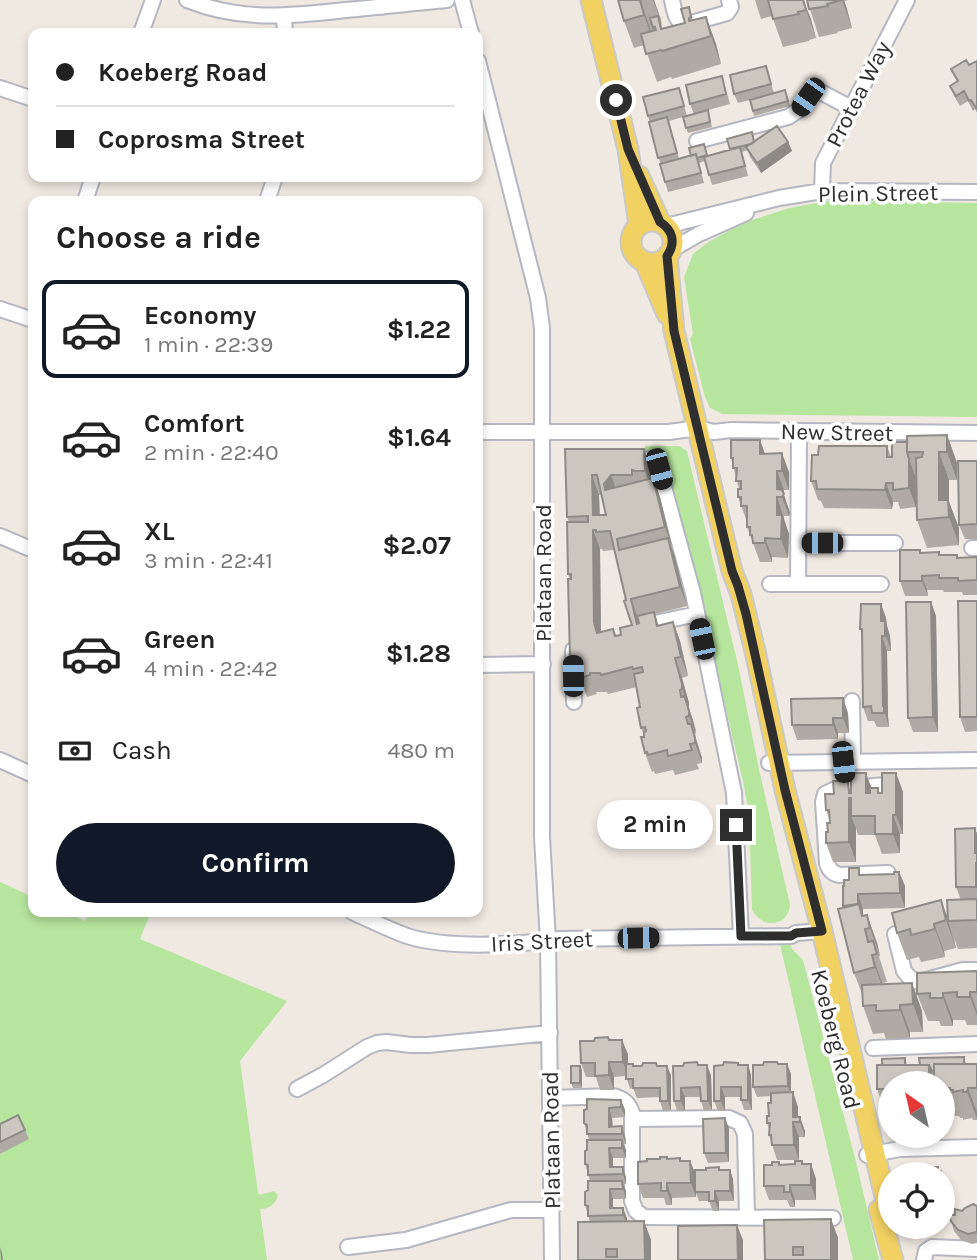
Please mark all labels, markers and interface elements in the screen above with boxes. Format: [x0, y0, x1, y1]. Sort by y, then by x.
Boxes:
street label: Protea Way [820, 36, 897, 152]
text: Koeberg Road [98, 57, 268, 88]
car [788, 74, 829, 120]
route start [600, 84, 632, 116]
text: Coprosma Street [98, 124, 305, 155]
street label: Plein Street [818, 179, 939, 208]
text: Choose a ride [56, 219, 261, 256]
icon: car [60, 298, 123, 361]
text: Economy [144, 300, 256, 331]
text: $1.22 [387, 314, 451, 345]
text: 1 min · 22:39 [144, 331, 273, 358]
icon: car [60, 406, 123, 469]
text: Comfort [144, 408, 245, 439]
street label: New Street [780, 418, 894, 447]
text: $1.64 [387, 422, 451, 453]
text: 2 min · 22:40 [144, 439, 279, 466]
car [644, 446, 675, 492]
street label: Plataan Road [530, 504, 557, 642]
icon: car [60, 514, 123, 577]
text: XL [144, 516, 175, 547]
text: $2.07 [382, 530, 451, 561]
car [802, 533, 844, 554]
text: 3 min · 22:41 [144, 547, 273, 574]
car [688, 616, 717, 662]
icon: car [60, 622, 123, 685]
text: Green [144, 624, 216, 655]
text: $1.28 [386, 638, 451, 669]
text: 4 min · 22:42 [144, 655, 278, 682]
car [563, 655, 584, 697]
icon: cash [56, 732, 94, 770]
text: Cash [112, 735, 172, 766]
text: 480 m [387, 737, 455, 764]
car [831, 740, 856, 784]
callout: 2 min [596, 800, 712, 850]
route end [720, 809, 752, 841]
text: 2 min [623, 811, 687, 838]
button: Confirm [56, 823, 455, 903]
street label: Iris Street [490, 925, 594, 958]
car [617, 927, 660, 949]
street label: Koeberg Road [805, 966, 866, 1112]
street label: Plataan Road [537, 1071, 566, 1209]
north arrow [878, 1071, 956, 1148]
map controls [878, 1071, 955, 1239]
button: locate [878, 1162, 955, 1239]

